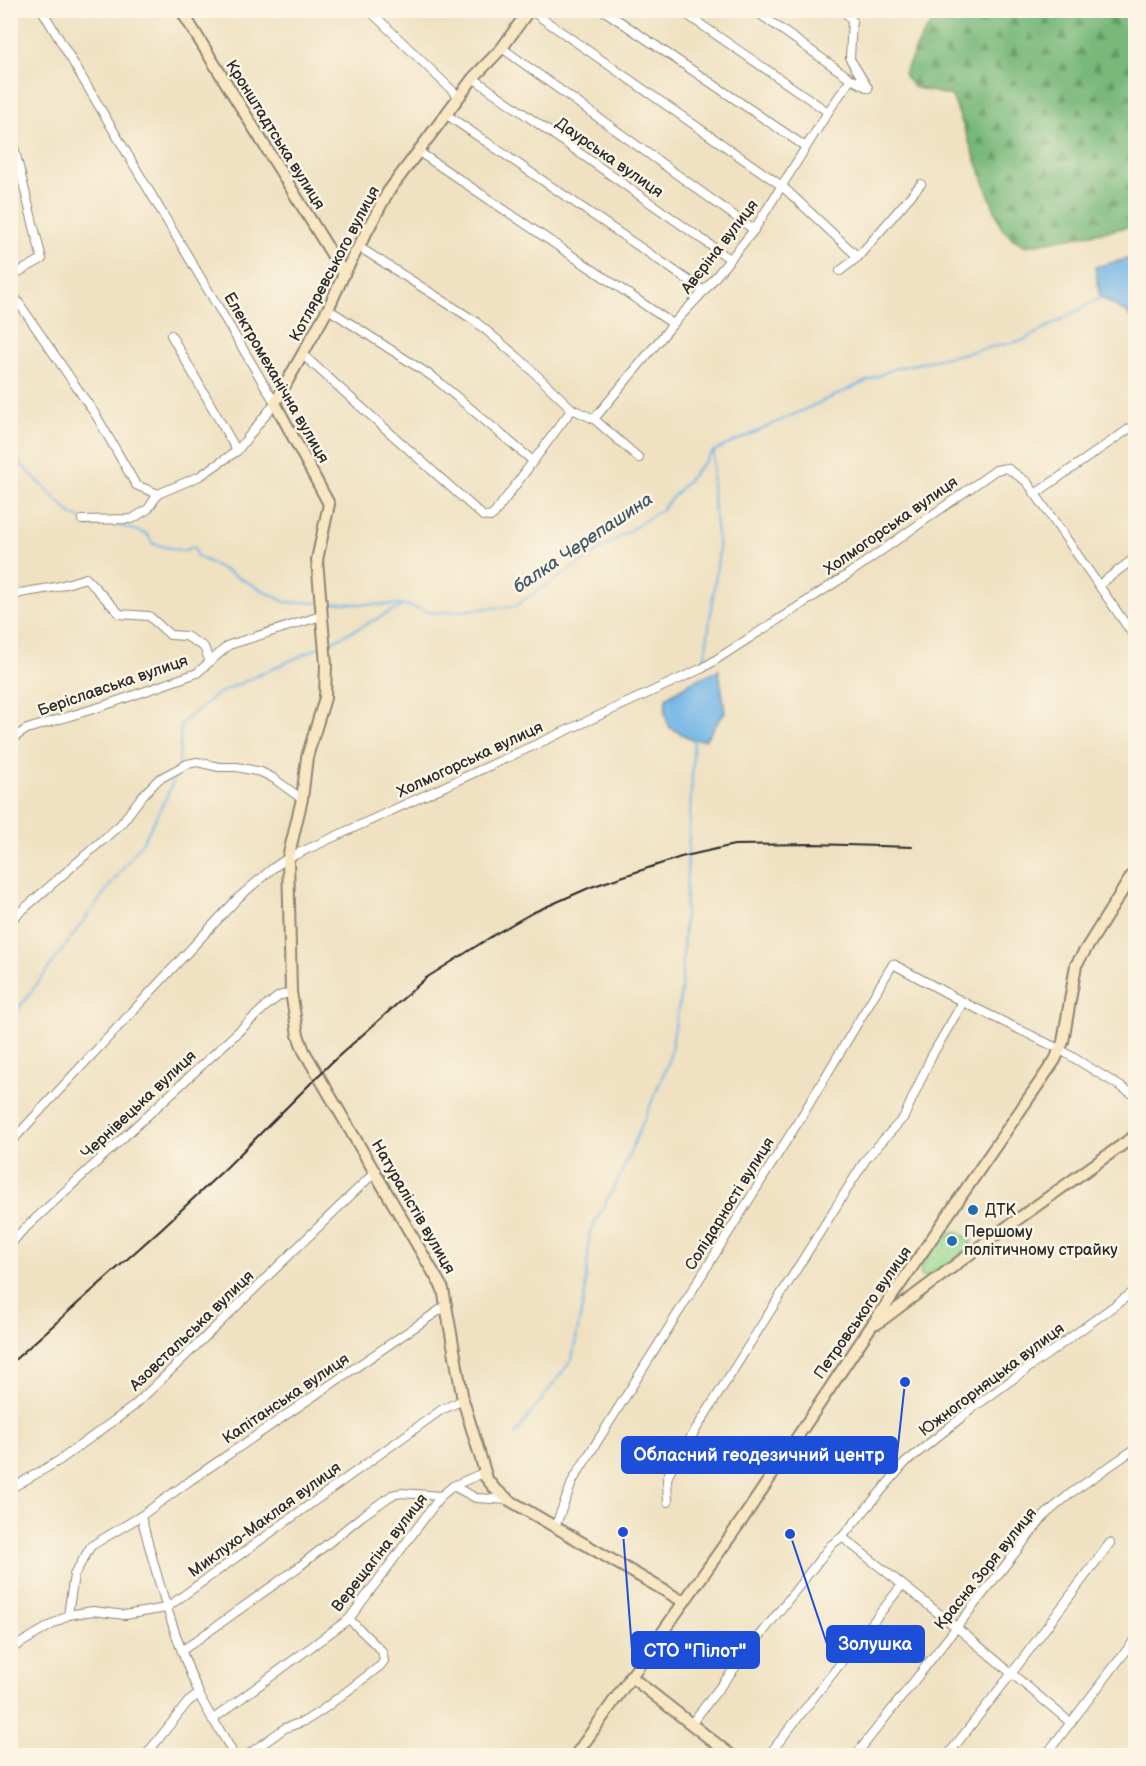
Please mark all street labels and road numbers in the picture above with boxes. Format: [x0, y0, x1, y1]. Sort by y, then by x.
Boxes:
street label: Кронштадтська вулиця [221, 57, 329, 213]
street label: Даурська вулиця [552, 114, 667, 202]
street label: Котляревського вулиця [286, 183, 384, 345]
street label: Авєріна вулиця [677, 196, 763, 299]
street label: Електромеханічна вулиця [219, 289, 333, 467]
street label: Холмогорська вулиця [820, 473, 962, 579]
street label: Беріславська вулиця [35, 651, 191, 721]
street label: Холмогорська вулиця [394, 718, 546, 802]
street label: Чернівецька вулиця [78, 1047, 201, 1163]
street label: Солідарності вулиця [681, 1134, 779, 1274]
street label: Натуралістів вулиця [367, 1137, 459, 1278]
street label: Петровського вулиця [810, 1243, 916, 1383]
street label: Азовстальська вулиця [125, 1267, 258, 1396]
street label: Южногорняцька вулиця [916, 1319, 1068, 1441]
street label: Капітанська вулиця [219, 1350, 353, 1448]
street label: Миклухо-Маклая вулиця [185, 1458, 345, 1582]
street label: Верещагіна вулиця [328, 1490, 432, 1616]
street label: Красна Зоря вулиця [931, 1504, 1041, 1634]

